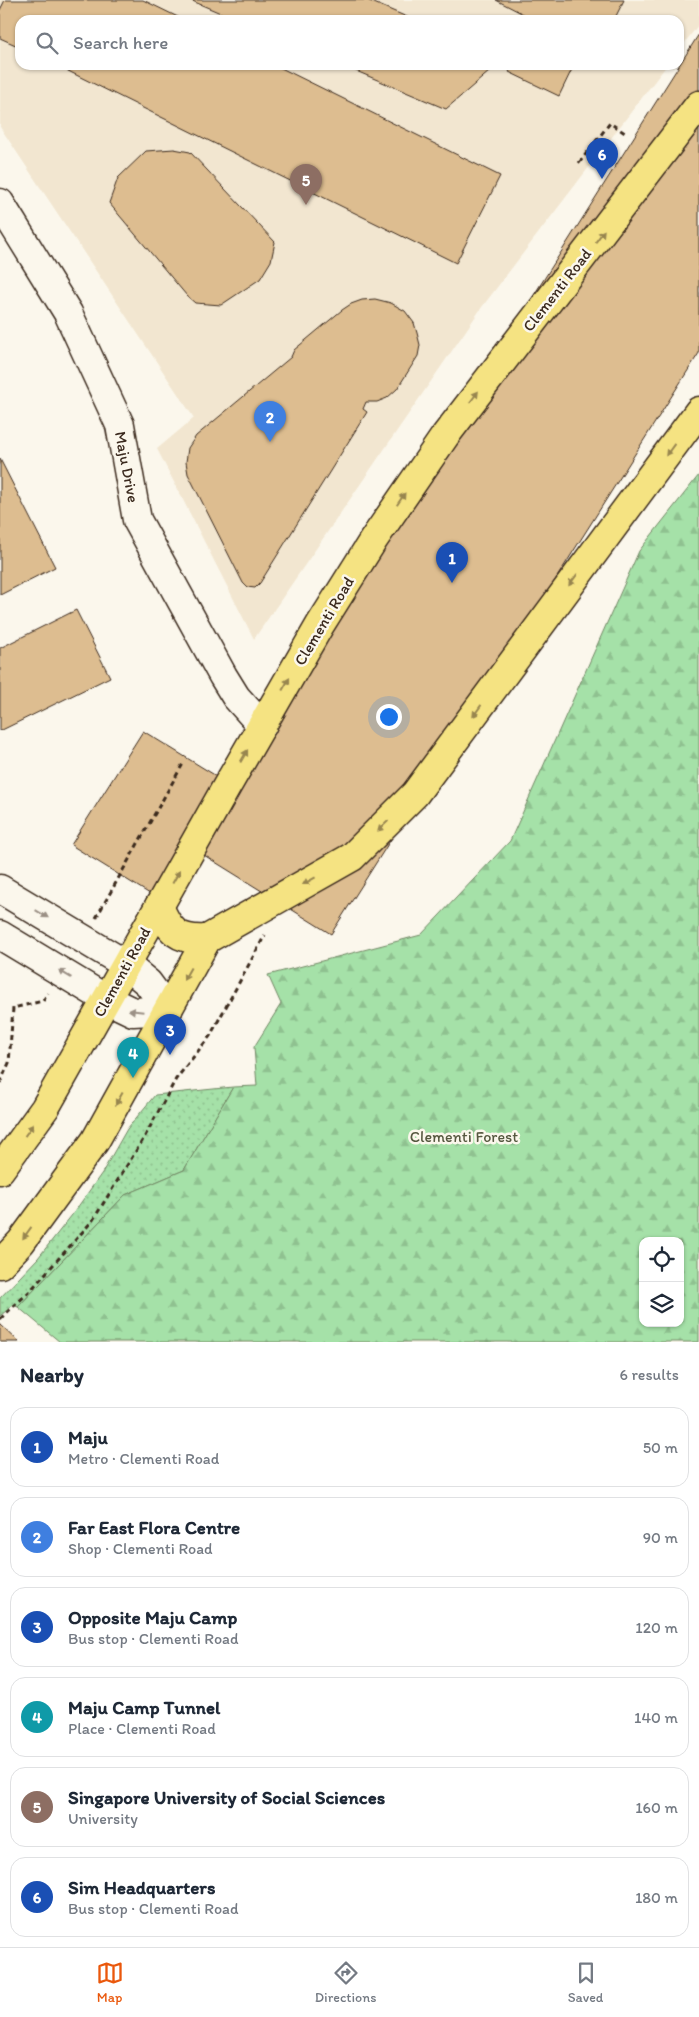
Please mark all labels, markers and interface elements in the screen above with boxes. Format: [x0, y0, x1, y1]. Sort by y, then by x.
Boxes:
search box [15, 15, 684, 70]
icon: search [33, 29, 61, 57]
text: Search here [73, 31, 168, 54]
pin: 6 [586, 138, 618, 179]
pin: 5 [290, 164, 322, 205]
one-way arrow [594, 230, 605, 243]
street label: Clementi Road [519, 244, 595, 335]
one-way arrow [469, 390, 479, 404]
pin: 2 [254, 401, 286, 442]
street label: Maju Drive [111, 430, 143, 504]
one-way arrow [665, 443, 675, 457]
one-way arrow [396, 492, 406, 506]
pin: 1 [436, 542, 468, 583]
street label: Clementi Road [290, 573, 358, 669]
one-way arrow [569, 574, 579, 587]
one-way arrow [282, 677, 291, 690]
your location [376, 704, 402, 730]
one-way arrow [472, 704, 482, 718]
one-way arrow [240, 749, 249, 762]
one-way arrow [378, 819, 390, 831]
one-way arrow [171, 870, 180, 883]
one-way arrow [303, 876, 316, 885]
one-way arrow [35, 909, 48, 918]
street label: Clementi Road [89, 923, 155, 1020]
one-way arrow [183, 967, 191, 982]
one-way arrow [58, 970, 71, 979]
one-way arrow [127, 1006, 143, 1014]
pin: 3 [154, 1014, 186, 1055]
pin: 4 [117, 1037, 149, 1078]
one-way arrow [114, 1092, 123, 1105]
one-way arrow [24, 1123, 34, 1137]
park label: Clementi Forest [410, 1127, 518, 1146]
one-way arrow [22, 1226, 33, 1239]
map controls [639, 1237, 684, 1327]
button: locate [639, 1237, 684, 1282]
button: layers [639, 1282, 684, 1327]
text: Nearby [20, 1362, 84, 1387]
text: 6 results [619, 1365, 679, 1384]
text: Maju [68, 1426, 108, 1449]
text: 1 [33, 1438, 41, 1457]
text: 50 m [643, 1438, 678, 1457]
text: Metro · Clementi Road [68, 1449, 219, 1468]
text: Far East Flora Centre [68, 1516, 240, 1539]
text: 2 [33, 1528, 41, 1547]
text: 90 m [643, 1528, 678, 1547]
text: Shop · Clementi Road [68, 1539, 213, 1558]
text: Opposite Maju Camp [68, 1606, 237, 1629]
text: 3 [33, 1618, 41, 1637]
text: 120 m [635, 1618, 678, 1637]
text: Bus stop · Clementi Road [68, 1629, 239, 1648]
text: Maju Camp Tunnel [68, 1696, 220, 1719]
text: 4 [32, 1708, 42, 1727]
text: 140 m [634, 1708, 678, 1727]
text: Place · Clementi Road [68, 1719, 216, 1738]
text: Singapore University of Social Sciences [68, 1786, 385, 1809]
text: 5 [33, 1798, 41, 1817]
text: 160 m [635, 1798, 678, 1817]
text: University [68, 1809, 138, 1828]
text: Sim Headquarters [68, 1876, 215, 1899]
text: 6 [33, 1888, 41, 1907]
text: 180 m [635, 1888, 678, 1907]
text: Bus stop · Clementi Road [68, 1899, 239, 1918]
tab: Map [96, 1959, 124, 2006]
tab: Directions [315, 1959, 376, 2006]
tab: Saved [568, 1959, 603, 2006]

